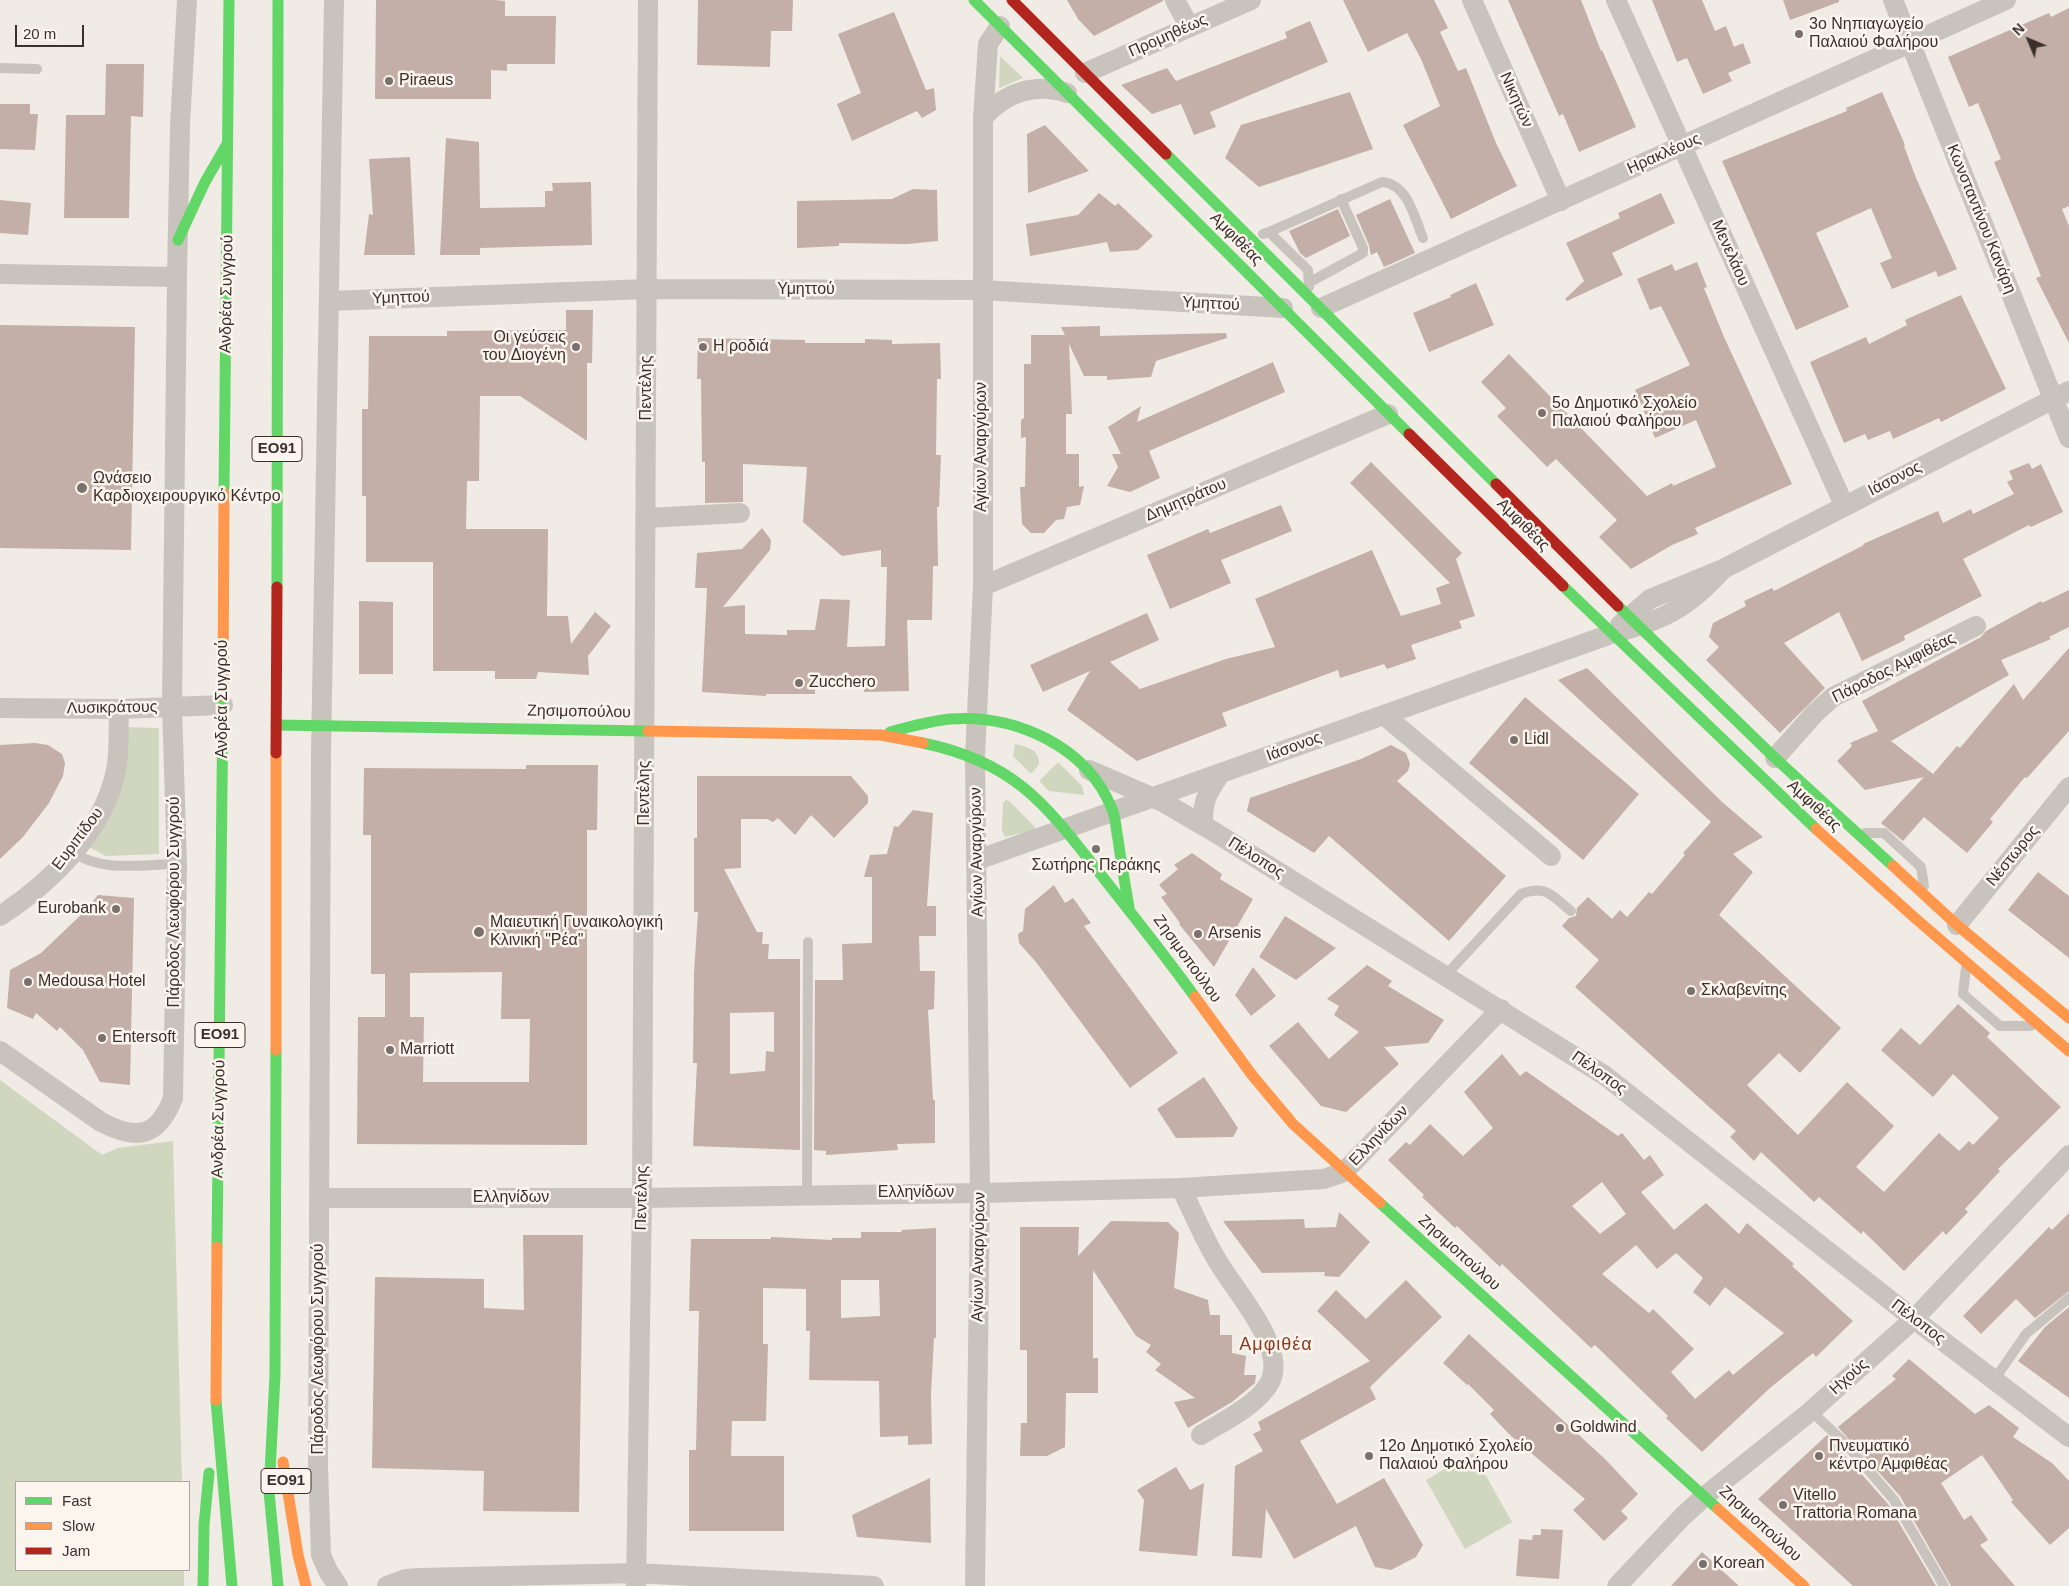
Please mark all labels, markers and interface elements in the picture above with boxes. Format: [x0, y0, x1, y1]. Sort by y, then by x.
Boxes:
street label: Προμηθέως [1126, 10, 1210, 62]
scale bar [18, 15, 86, 47]
place label: 3ο Νηπιαγωγείο Παλαιού Φαλήρου [1809, 15, 1938, 53]
north arrow [2004, 15, 2054, 65]
text: N [2009, 20, 2028, 39]
text: 20 m [23, 25, 56, 42]
marker: 3ο Νηπιαγωγείο Παλαιού Φαλήρου [1793, 28, 1805, 40]
street label: Νικητών [1495, 69, 1537, 131]
place label: Piraeus [399, 71, 453, 91]
marker: Piraeus [383, 75, 395, 87]
street label: Ηρακλέους [1624, 129, 1704, 179]
street label: Κωνσταντίνου Κανάρη [1942, 142, 2020, 296]
street label: Αμφιθέας [1206, 209, 1266, 269]
street label: Μενελάου [1707, 217, 1753, 289]
street label: Ανδρέα Συγγρού [216, 235, 238, 353]
street label: Υμηττού [777, 280, 835, 300]
street label: Υμηττού [372, 287, 430, 309]
street label: Υμηττού [1182, 293, 1240, 315]
place label: Οι γεύσεις του Διογένη [483, 328, 566, 366]
place label: Η ροδιά [713, 337, 769, 357]
marker: Οι γεύσεις του Διογένη [570, 341, 582, 353]
marker: Η ροδιά [697, 341, 709, 353]
street label: Πεντέλης [637, 356, 657, 420]
street label: Αγίων Αναργύρων [972, 382, 992, 512]
place label: 5ο Δημοτικό Σχολείο Παλαιού Φαλήρου [1552, 394, 1697, 432]
marker: 5ο Δημοτικό Σχολείο Παλαιού Φαλήρου [1536, 407, 1548, 419]
road number: ΕΟ91 [252, 436, 302, 462]
street label: Ιάσονος [1865, 457, 1925, 501]
place label: Ωνάσειο Καρδιοχειρουργικό Κέντρο [93, 469, 281, 507]
street label: Δημητράτου [1143, 474, 1229, 526]
marker: Ωνάσειο Καρδιοχειρουργικό Κέντρο [75, 481, 89, 495]
street label: Αμφιθέας [1493, 495, 1553, 555]
street label: Πάροδος Αμφιθέας [1829, 629, 1959, 707]
street label: Ανδρέα Συγγρού [213, 640, 233, 758]
place label: Zucchero [809, 673, 876, 693]
marker: Zucchero [793, 677, 805, 689]
street label: Λυσικράτους [67, 698, 157, 718]
street label: Ζησιμοπούλου [527, 701, 631, 723]
street label: Ιάσονος [1264, 728, 1324, 766]
place label: Lidl [1524, 730, 1549, 750]
marker: Lidl [1508, 734, 1520, 746]
street label: Πεντέλης [635, 761, 655, 825]
street label: Αμφιθέας [1783, 776, 1845, 836]
street label: Αγίων Αναργύρων [966, 787, 988, 917]
street label: Πάροδος Λεωφόρου Συγγρού [165, 797, 185, 1007]
street label: Ευριπίδου [48, 804, 108, 874]
street label: Νέστωρος [1983, 822, 2043, 890]
street label: Πέλοπος [1224, 833, 1288, 883]
marker: Σωτήρης Περάκης [1090, 843, 1102, 855]
place label: Σωτήρης Περάκης [1031, 856, 1161, 876]
place label: Eurobank [38, 899, 106, 919]
marker: Eurobank [110, 903, 122, 915]
street label: Ζησιμοπούλου [1149, 911, 1225, 1007]
place label: Μαιευτική Γυναικολογική Κλινική "Ρέα" [490, 913, 663, 951]
place label: Arsenis [1208, 924, 1261, 944]
marker: Μαιευτική Γυναικολογική Κλινική "Ρέα" [472, 925, 486, 939]
marker: Arsenis [1192, 928, 1204, 940]
place label: Medousa Hotel [38, 972, 146, 992]
marker: Medousa Hotel [22, 976, 34, 988]
place label: Σκλαβενίτης [1701, 981, 1787, 1001]
marker: Σκλαβενίτης [1685, 985, 1697, 997]
road number: ΕΟ91 [195, 1022, 245, 1048]
place label: Entersoft [112, 1028, 176, 1048]
marker: Entersoft [96, 1032, 108, 1044]
place label: Marriott [400, 1040, 454, 1060]
marker: Marriott [384, 1044, 396, 1056]
street label: Πέλοπος [1568, 1047, 1630, 1099]
street label: Ανδρέα Συγγρού [208, 1060, 230, 1178]
street label: Ελληνίδων [1346, 1102, 1412, 1170]
street label: Πεντέλης [632, 1165, 652, 1231]
street label: Ελληνίδων [878, 1183, 954, 1203]
street label: Ελληνίδων [473, 1188, 549, 1208]
street label: Αγίων Αναργύρων [968, 1192, 990, 1322]
street label: Ζησιμοπούλου [1414, 1211, 1504, 1295]
street label: Πάροδος Λεωφόρου Συγγρού [309, 1244, 329, 1454]
street label: Πέλοπος [1887, 1296, 1949, 1348]
district label: Αμφιθέα [1238, 1334, 1314, 1356]
street label: Ηχούς [1826, 1355, 1872, 1399]
place label: Goldwind [1570, 1418, 1637, 1438]
marker: Goldwind [1554, 1422, 1566, 1434]
place label: 12ο Δημοτικό Σχολείο Παλαιού Φαλήρου [1379, 1437, 1533, 1475]
place label: Πνευματικό κέντρο Αμφιθέας [1829, 1437, 1948, 1475]
marker: 12ο Δημοτικό Σχολείο Παλαιού Φαλήρου [1363, 1450, 1375, 1462]
marker: Πνευματικό κέντρο Αμφιθέας [1813, 1450, 1825, 1462]
road number: ΕΟ91 [261, 1468, 311, 1494]
legend [15, 1481, 190, 1571]
street label: Ζησιμοπούλου [1715, 1482, 1805, 1566]
place label: Vitello Trattoria Romana [1793, 1486, 1917, 1524]
text: Fast [62, 1492, 91, 1509]
marker: Vitello Trattoria Romana [1777, 1499, 1789, 1511]
text: Slow [62, 1517, 95, 1534]
text: Jam [62, 1542, 90, 1559]
place label: Korean [1713, 1554, 1765, 1574]
marker: Korean [1697, 1558, 1709, 1570]

